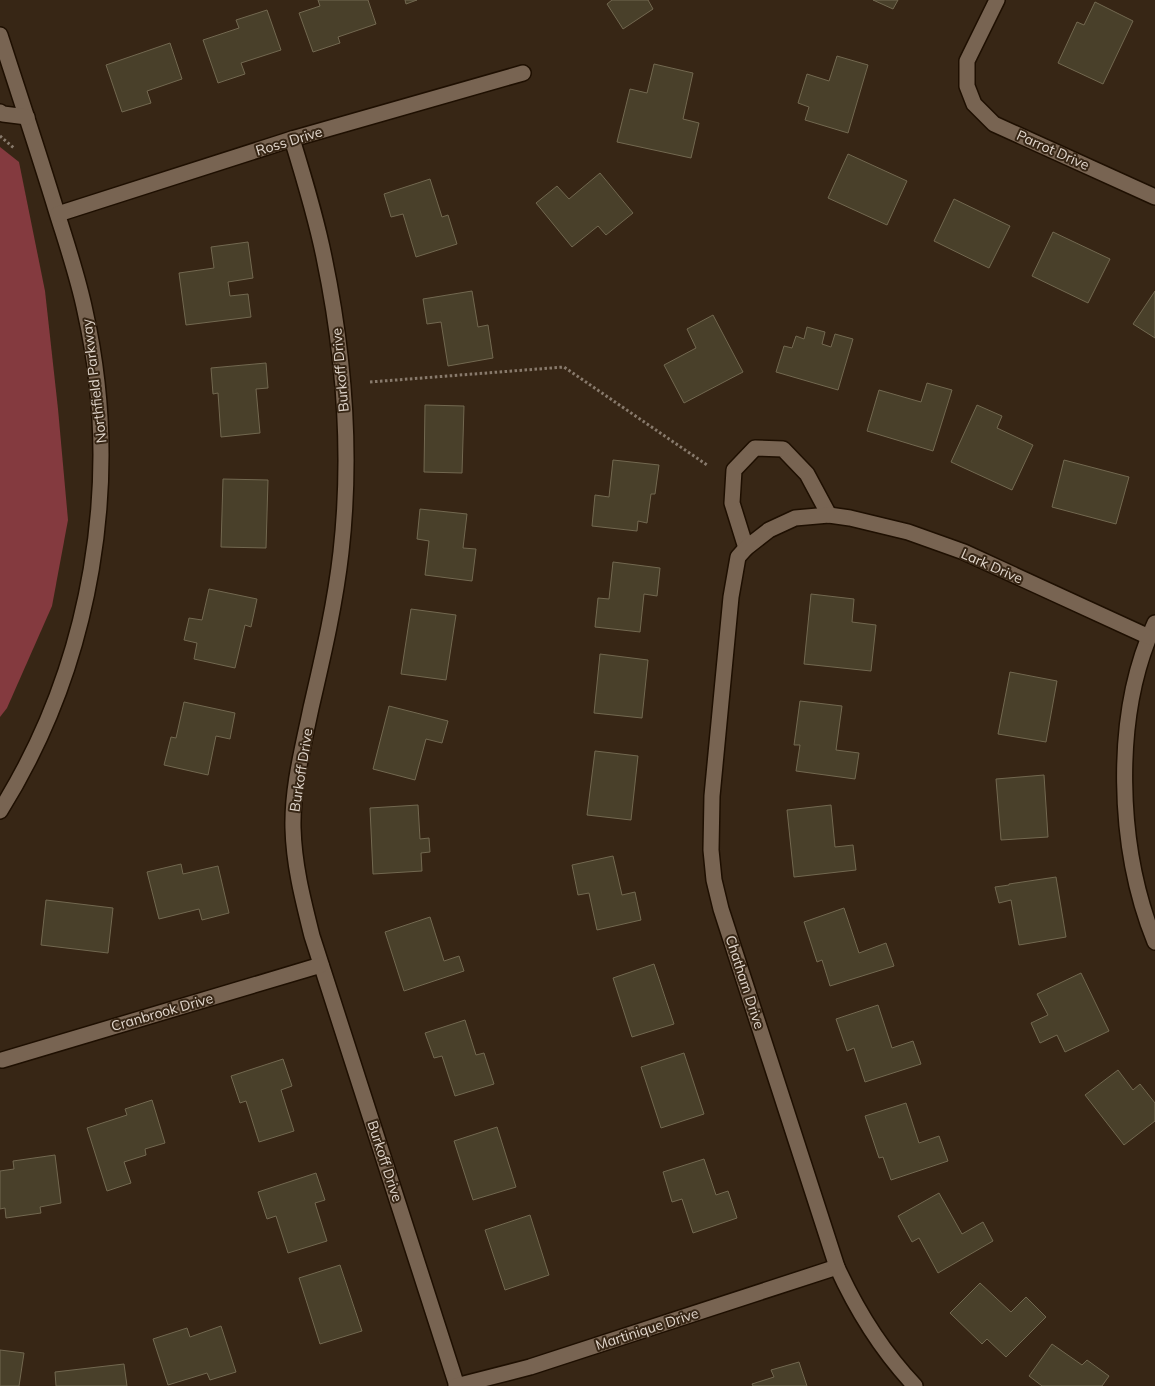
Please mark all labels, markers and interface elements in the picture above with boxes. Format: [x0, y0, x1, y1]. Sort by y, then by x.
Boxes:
street label: Ross Drive [253, 122, 325, 160]
street label: Parrot Drive [1014, 126, 1092, 174]
street label: Northfield Parkway [77, 317, 111, 444]
street label: Burkoff Drive [327, 327, 353, 413]
street label: Lark Drive [958, 544, 1026, 588]
street label: Burkoff Drive [286, 727, 316, 813]
street label: Chatham Drive [721, 933, 769, 1031]
street label: Cranbrook Drive [109, 989, 215, 1035]
street label: Burkoff Drive [363, 1118, 407, 1204]
street label: Martinique Drive [593, 1304, 701, 1354]

